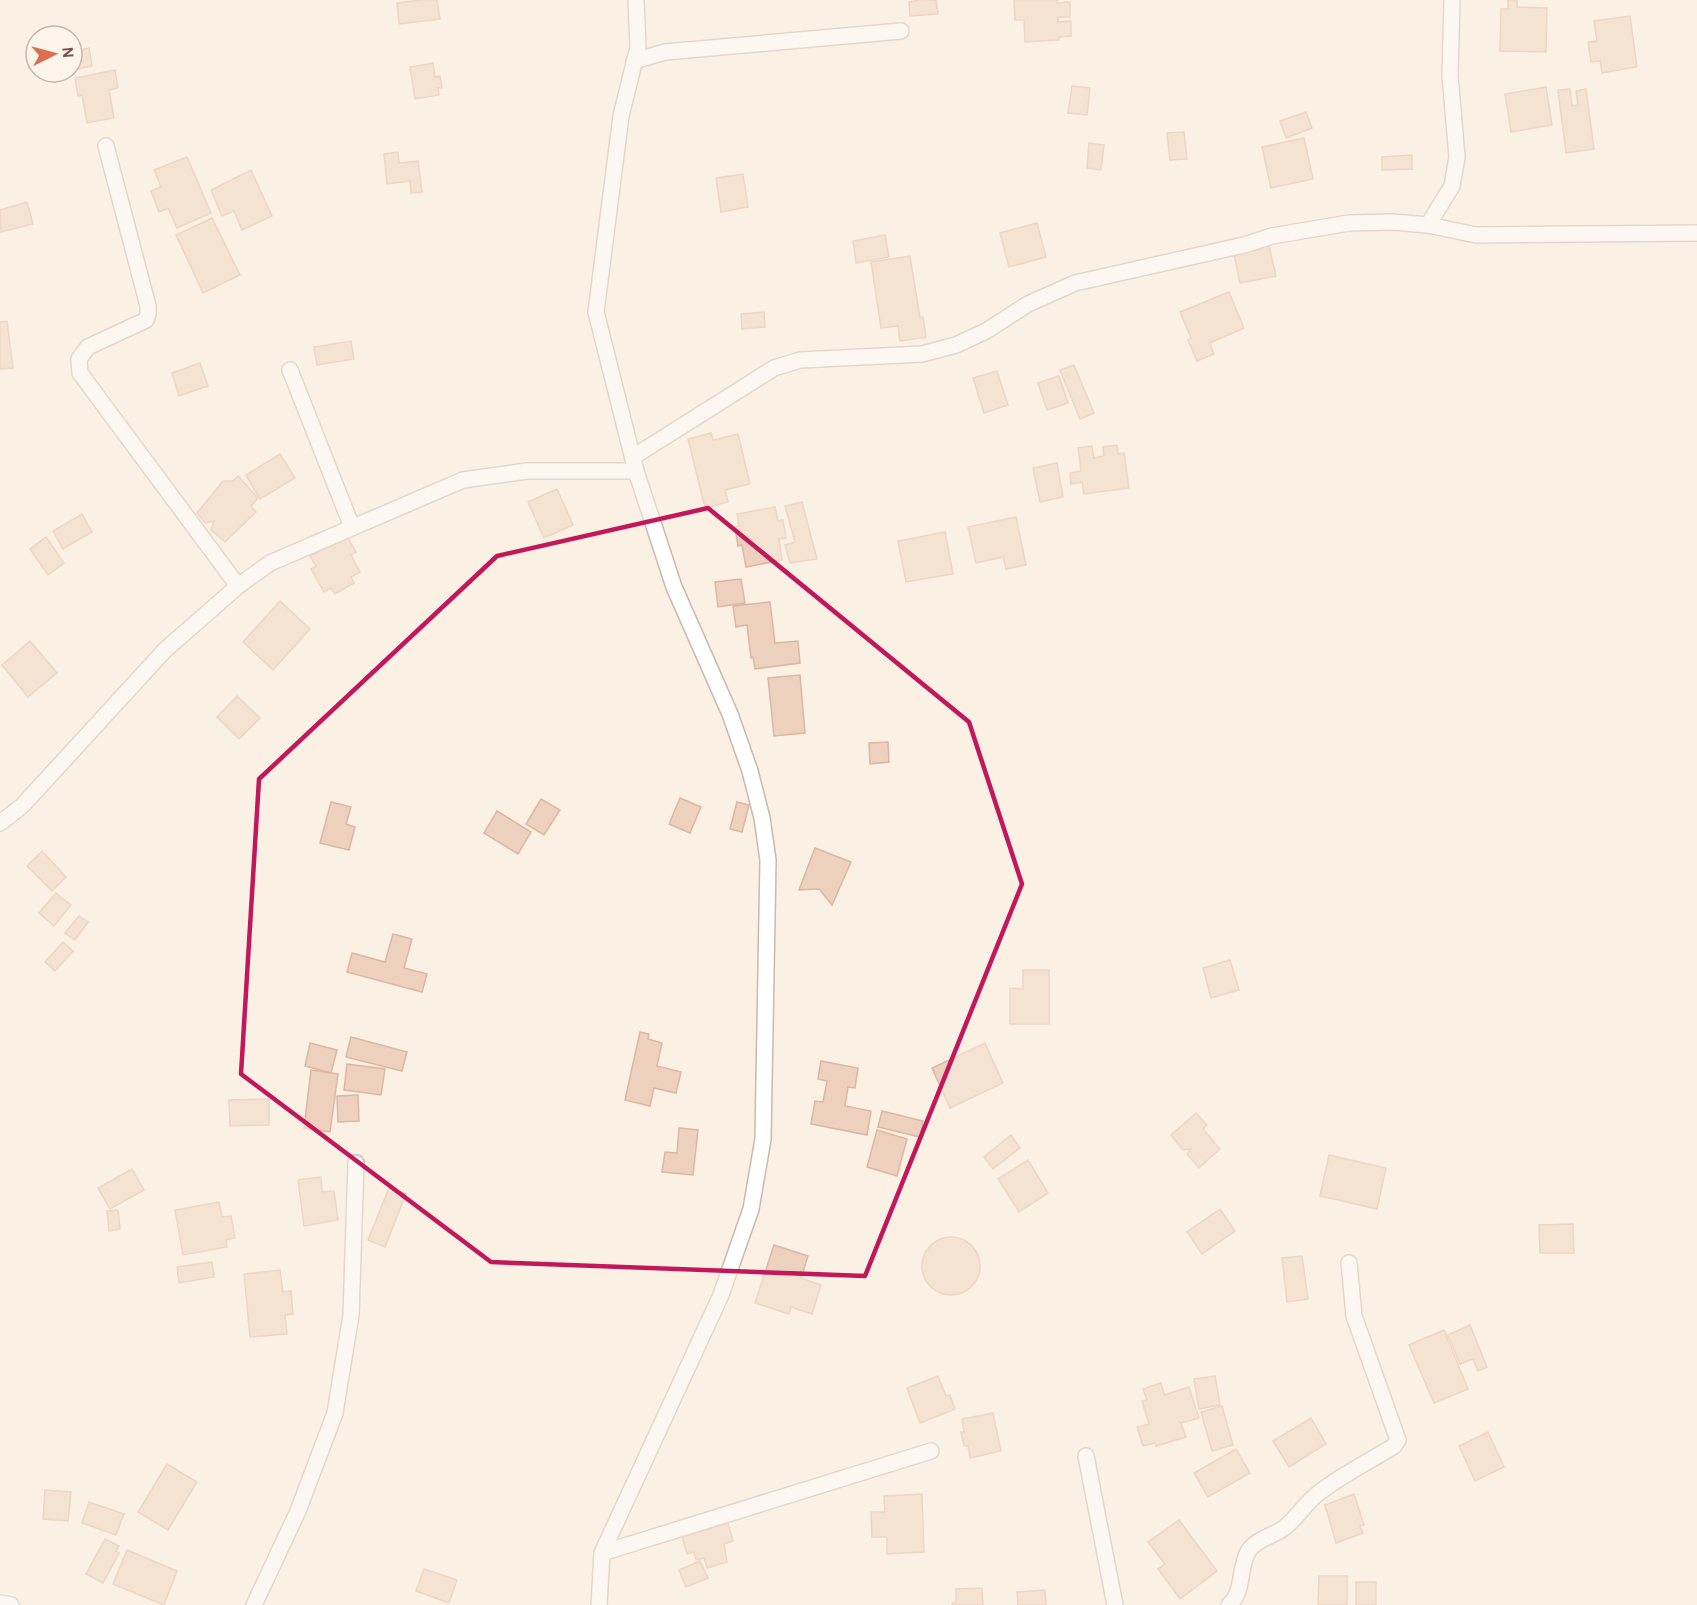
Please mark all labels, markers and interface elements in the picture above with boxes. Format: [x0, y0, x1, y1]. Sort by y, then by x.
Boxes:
north arrow [24, 24, 84, 84]
text: N [59, 46, 76, 59]

